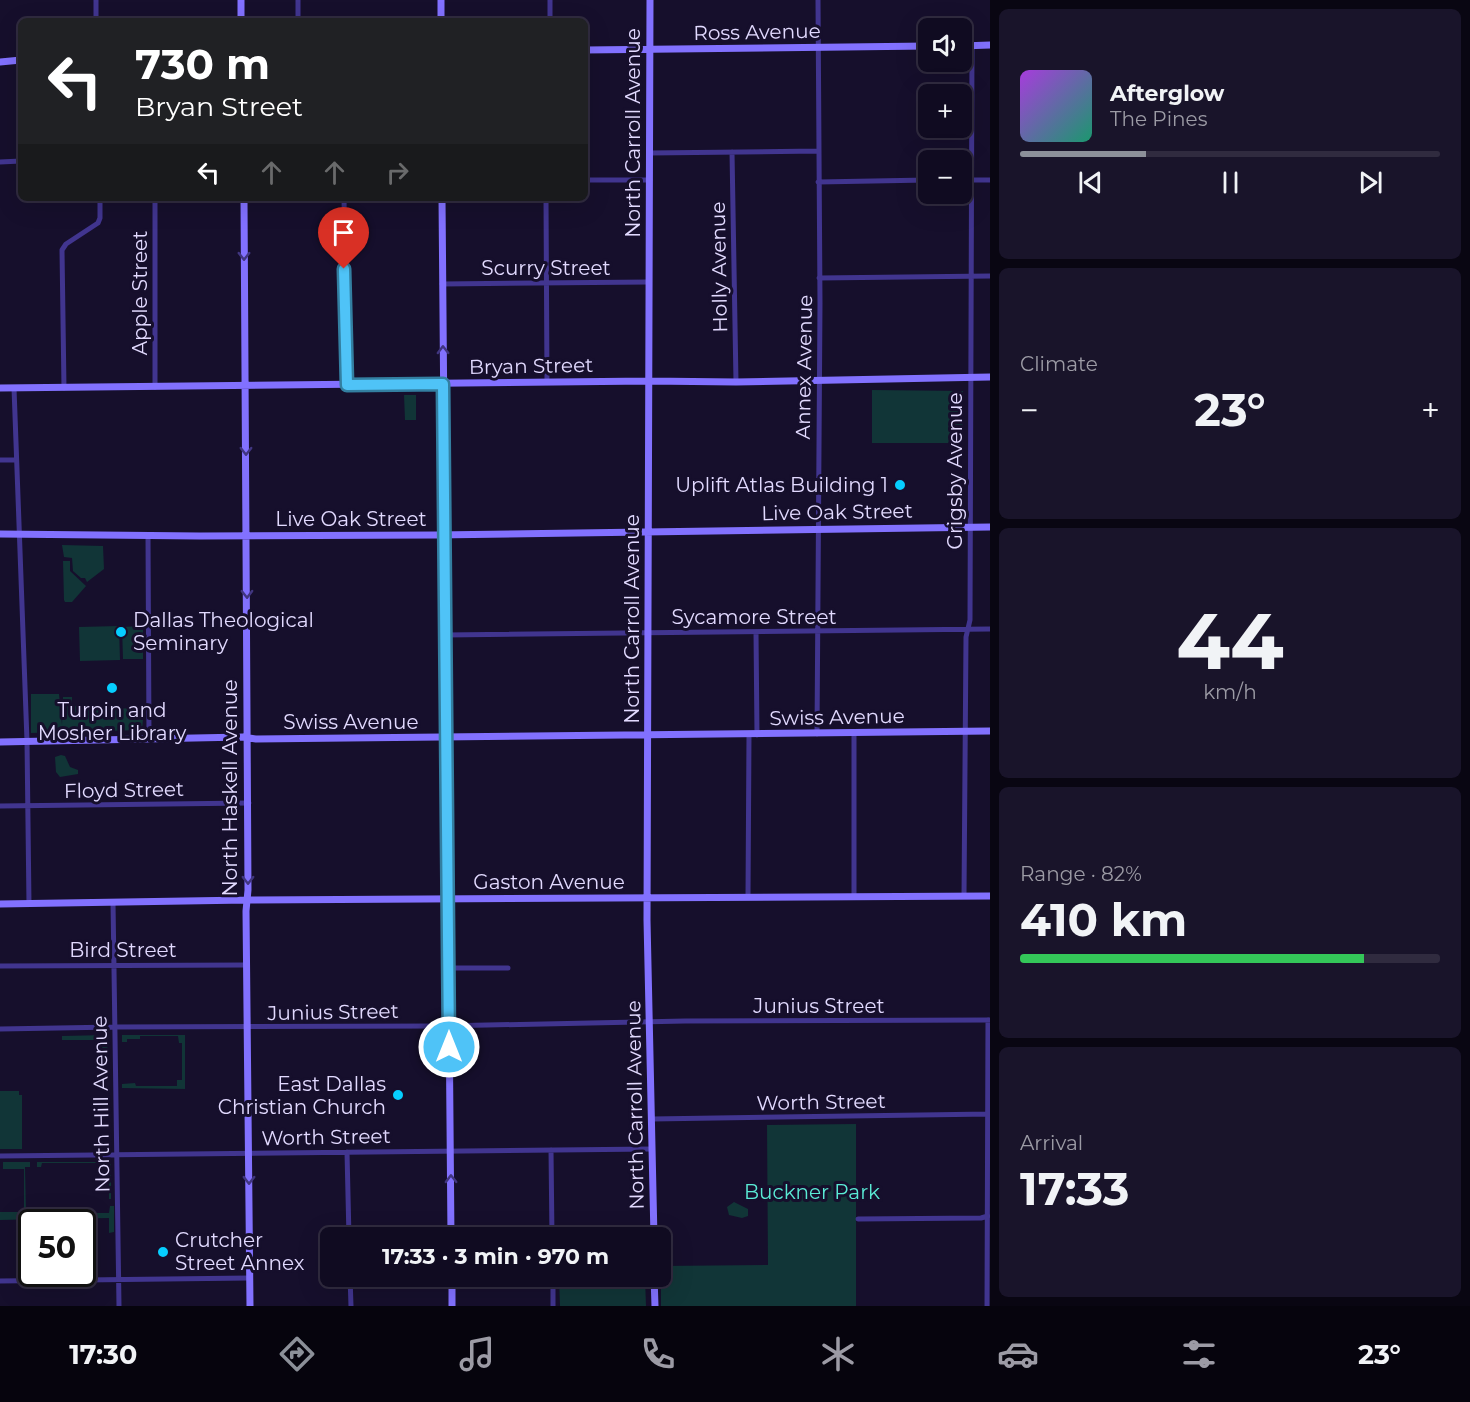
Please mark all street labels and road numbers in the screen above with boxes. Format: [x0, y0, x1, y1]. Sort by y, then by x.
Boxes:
street label: Ross Avenue [693, 19, 821, 45]
street label: North Carroll Avenue [621, 28, 645, 238]
street label: Holly Avenue [706, 201, 732, 333]
street label: Apple Street [128, 231, 152, 355]
street label: Scurry Street [481, 256, 611, 280]
street label: Annex Avenue [791, 295, 817, 439]
street label: Bryan Street [469, 353, 593, 379]
street label: Grigsby Avenue [943, 393, 967, 550]
street label: Live Oak Street [761, 499, 913, 525]
street label: Live Oak Street [275, 507, 427, 531]
street label: North Carroll Avenue [620, 514, 644, 724]
street label: Sycamore Street [671, 605, 837, 629]
street label: North Haskell Avenue [218, 680, 242, 896]
street label: Swiss Avenue [769, 704, 905, 730]
street label: Swiss Avenue [283, 710, 419, 734]
street label: Floyd Street [64, 777, 184, 803]
street label: Gaston Avenue [473, 870, 625, 894]
street label: Bird Street [69, 938, 177, 962]
street label: Junius Street [752, 994, 885, 1018]
street label: Junius Street [266, 999, 399, 1025]
street label: North Carroll Avenue [621, 1000, 649, 1210]
street label: North Hill Avenue [87, 1015, 115, 1193]
street label: Worth Street [756, 1089, 886, 1115]
street label: Worth Street [261, 1124, 391, 1150]

